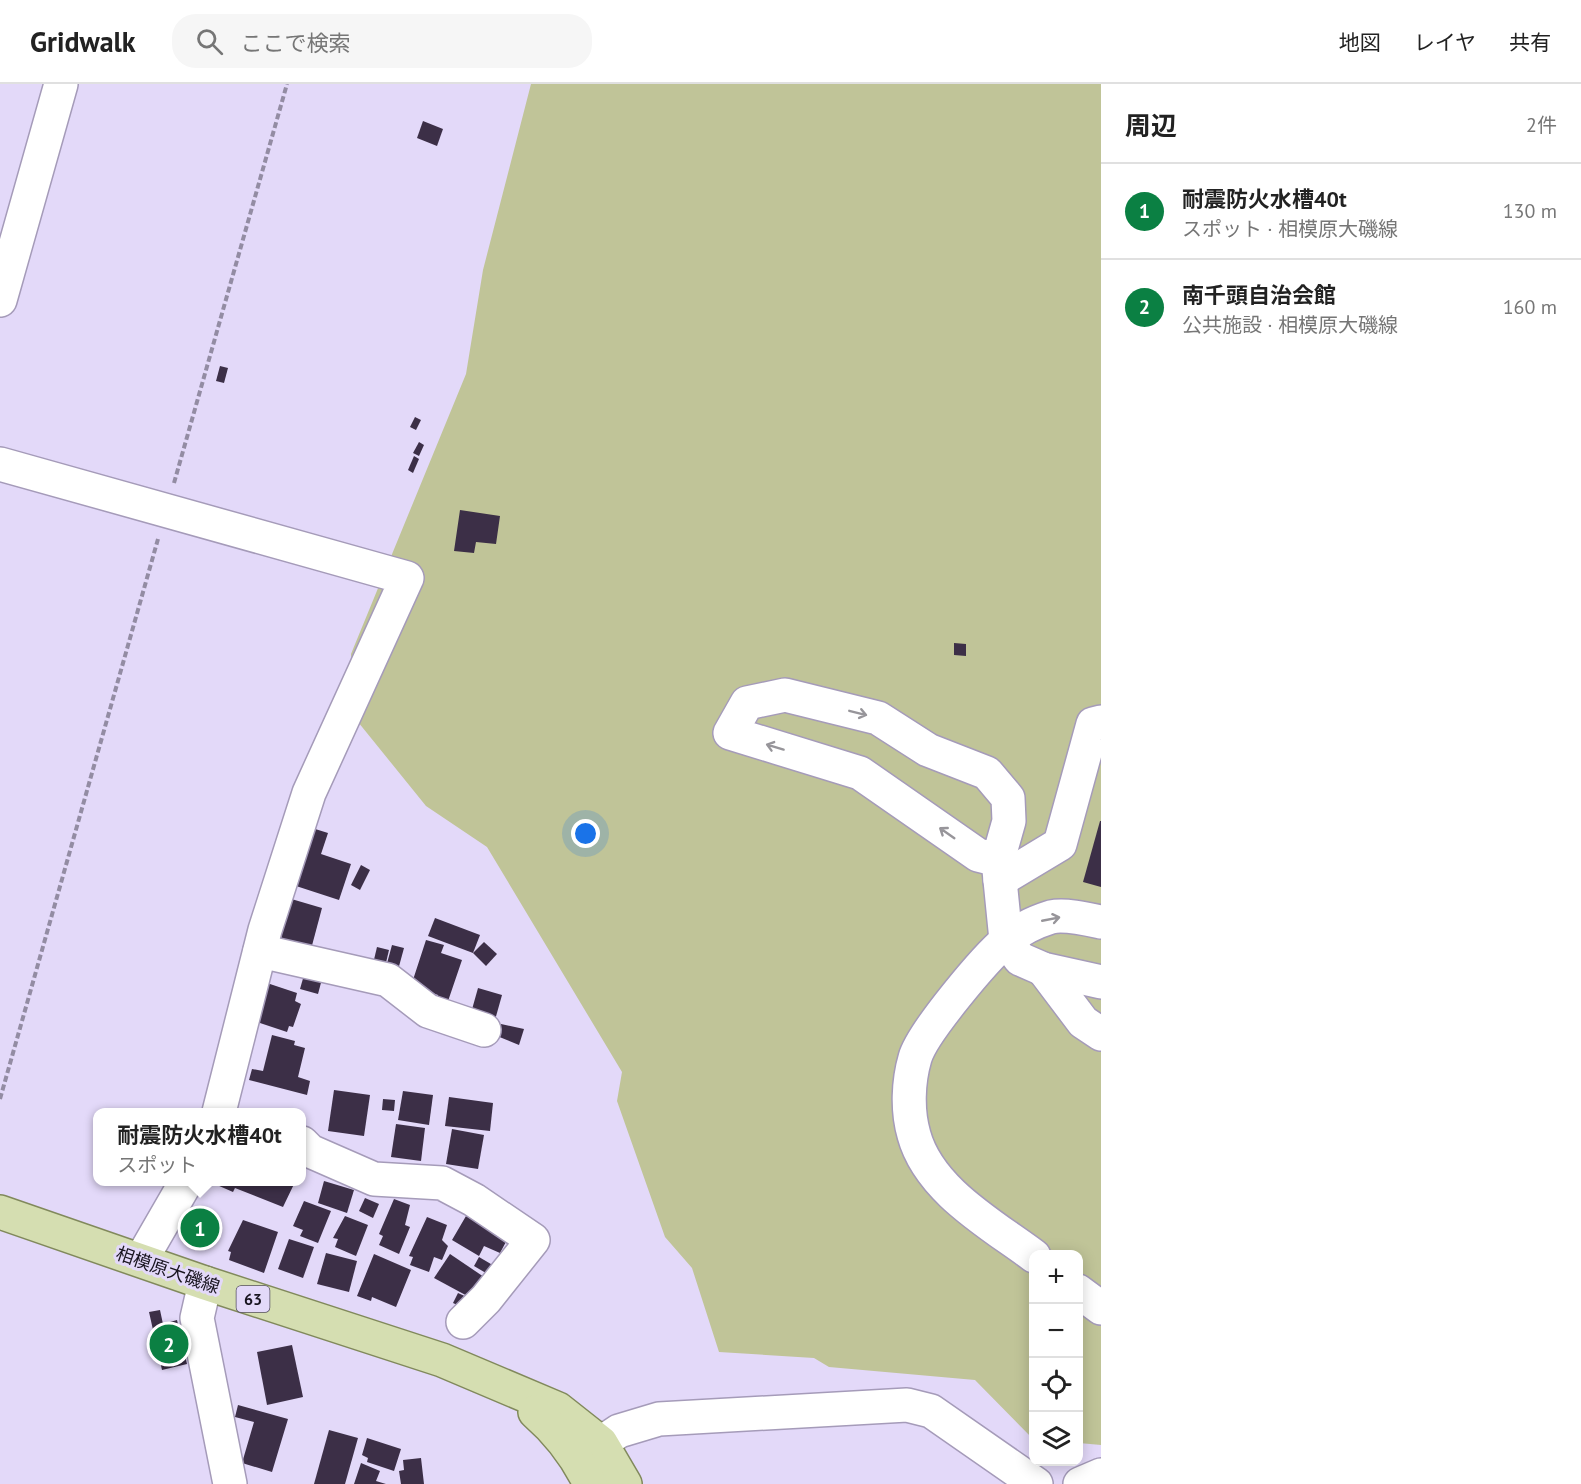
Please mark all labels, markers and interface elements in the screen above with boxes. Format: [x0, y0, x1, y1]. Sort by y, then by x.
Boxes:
search box [172, 14, 592, 68]
text: Gridwalk [30, 23, 136, 60]
icon: search [193, 25, 226, 58]
text: ここで検索 [241, 29, 351, 57]
text: 地図 [1339, 29, 1381, 56]
text: レイヤ [1414, 29, 1476, 56]
text: 共有 [1509, 29, 1551, 56]
text: 周辺 [1125, 109, 1177, 142]
text: 2件 [1526, 112, 1557, 138]
text: 耐震防火水槽40t [1182, 185, 1347, 213]
text: 1 [1139, 198, 1150, 224]
text: 130 m [1503, 198, 1557, 224]
text: スポット · 相模原大磯線 [1182, 216, 1398, 242]
text: 南千頭自治会館 [1182, 281, 1336, 309]
text: 2 [1139, 294, 1150, 320]
text: 160 m [1503, 294, 1557, 320]
text: 公共施設 · 相模原大磯線 [1182, 312, 1398, 338]
one-way arrow [848, 708, 867, 719]
one-way arrow [766, 740, 785, 751]
your location [571, 819, 600, 848]
one-way arrow [939, 827, 955, 839]
one-way arrow [1041, 913, 1060, 924]
popup [93, 1108, 306, 1186]
text: 耐震防火水槽40t [117, 1121, 282, 1149]
text: スポット [117, 1152, 197, 1178]
pin: 1 [180, 1206, 220, 1250]
street label: 相模原大磯線 [113, 1242, 223, 1298]
map controls [1029, 1250, 1083, 1466]
button: + [1029, 1250, 1083, 1304]
road number: 63 [236, 1286, 270, 1312]
button: − [1029, 1304, 1083, 1358]
pin: 2 [150, 1322, 188, 1366]
button: locate [1029, 1358, 1083, 1412]
button: layers [1029, 1412, 1083, 1466]

